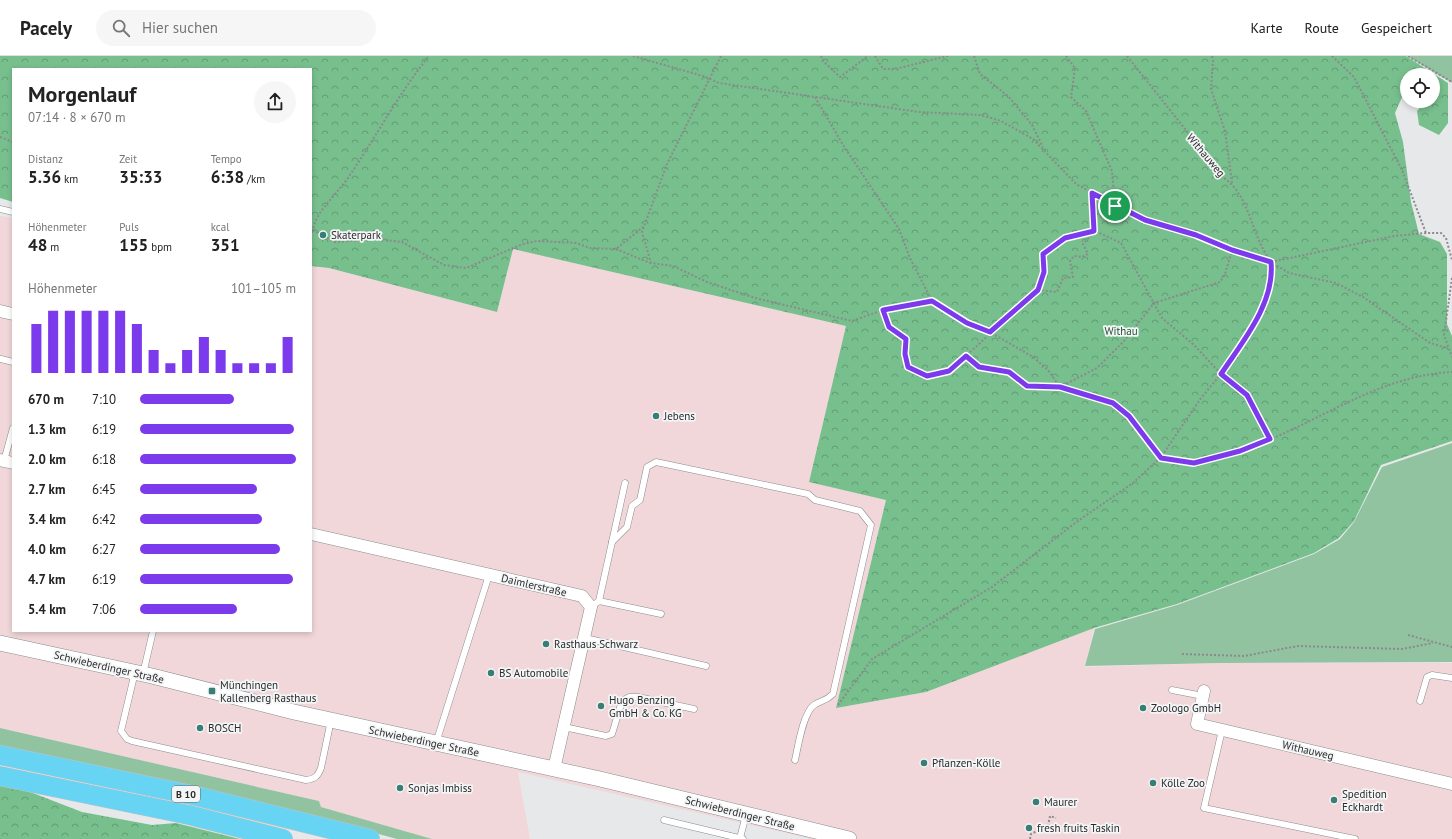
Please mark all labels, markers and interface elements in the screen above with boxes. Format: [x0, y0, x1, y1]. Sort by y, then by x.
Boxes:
search box [96, 10, 376, 46]
text: Pacely [20, 16, 72, 40]
icon: search [110, 17, 132, 39]
text: Hier suchen [142, 18, 218, 37]
text: Karte [1251, 19, 1283, 37]
text: Route [1305, 19, 1339, 37]
text: Gespeichert [1361, 19, 1432, 37]
map controls [1400, 68, 1440, 108]
button: locate [1400, 68, 1440, 108]
text: Morgenlauf [28, 80, 136, 108]
button: share [254, 81, 296, 123]
text: 07:14 · 8 × 670 m [28, 109, 125, 126]
street label: Withauweg [1184, 130, 1228, 180]
text: Distanz [28, 152, 63, 166]
text: Zeit [119, 152, 137, 166]
text: Tempo [211, 152, 242, 166]
text: 5.36 [28, 166, 61, 188]
text: 35:33 [119, 166, 162, 188]
text: 6:38 [211, 166, 244, 188]
text: km [61, 172, 78, 186]
text: /km [244, 172, 265, 186]
pin [1098, 189, 1132, 223]
icon: arrive [1104, 195, 1126, 217]
text: Höhenmeter [28, 220, 86, 234]
text: Puls [119, 220, 139, 234]
text: kcal [211, 220, 229, 234]
place label: Skaterpark [331, 228, 382, 242]
marker: Skaterpark [318, 230, 328, 240]
text: 48 [28, 234, 47, 256]
text: 155 [119, 234, 148, 256]
text: 351 [211, 234, 240, 256]
text: m [47, 240, 59, 254]
text: bpm [148, 240, 172, 254]
text: Höhenmeter [28, 280, 97, 297]
text: 101–105 m [231, 280, 296, 297]
park label: Withau [1104, 324, 1138, 338]
text: 670 m [28, 391, 64, 408]
text: 7:10 [92, 391, 116, 408]
place label: Jebens [663, 409, 695, 423]
marker: Jebens [651, 411, 661, 421]
text: 1.3 km [28, 421, 66, 438]
text: 6:19 [92, 421, 116, 438]
text: 2.0 km [28, 451, 66, 468]
text: 6:18 [92, 451, 116, 468]
text: 2.7 km [28, 481, 65, 498]
text: 6:45 [92, 481, 116, 498]
text: 3.4 km [28, 511, 66, 528]
text: 6:42 [92, 511, 116, 528]
text: 4.0 km [28, 541, 66, 558]
text: 6:27 [92, 541, 116, 558]
text: 4.7 km [28, 571, 65, 588]
text: 6:19 [92, 571, 116, 588]
street label: Daimlerstraße [500, 571, 568, 599]
text: 5.4 km [28, 601, 66, 618]
text: 7:06 [92, 601, 116, 618]
place label: Rasthaus Schwarz [554, 637, 638, 651]
marker: Rasthaus Schwarz [541, 639, 551, 649]
street label: Schwieberdinger Straße [53, 648, 166, 687]
place label: BS Automobile [499, 666, 569, 680]
marker: BS Automobile [486, 668, 496, 678]
place label: Münchingen Kallenberg Rasthaus [220, 678, 317, 705]
marker: Münchingen Kallenberg Rasthaus [207, 686, 217, 696]
place label: Hugo Benzing GmbH & Co. KG [609, 693, 682, 720]
marker: Hugo Benzing GmbH & Co. KG [596, 701, 606, 711]
place label: Zoologo GmbH [1151, 701, 1221, 715]
marker: Zoologo GmbH [1138, 703, 1148, 713]
place label: BOSCH [208, 721, 241, 735]
street label: Schwieberdinger Straße [367, 722, 481, 760]
marker: BOSCH [195, 723, 205, 733]
street label: Withauweg [1281, 737, 1335, 763]
place label: Pflanzen-Kölle [932, 756, 1001, 770]
marker: Pflanzen-Kölle [919, 758, 929, 768]
place label: Kölle Zoo [1161, 776, 1205, 790]
marker: Kölle Zoo [1148, 778, 1158, 788]
place label: Sonjas Imbiss [408, 781, 472, 795]
marker: Sonjas Imbiss [395, 783, 405, 793]
road number: B 10 [172, 786, 200, 802]
place label: Spedition Eckhardt [1342, 787, 1387, 814]
street label: Schwieberdinger Straße [684, 793, 797, 834]
place label: Maurer [1044, 795, 1077, 809]
marker: Spedition Eckhardt [1329, 795, 1339, 805]
marker: Maurer [1031, 797, 1041, 807]
place label: fresh fruits Taskin [1037, 821, 1120, 835]
marker: fresh fruits Taskin [1024, 823, 1034, 833]

